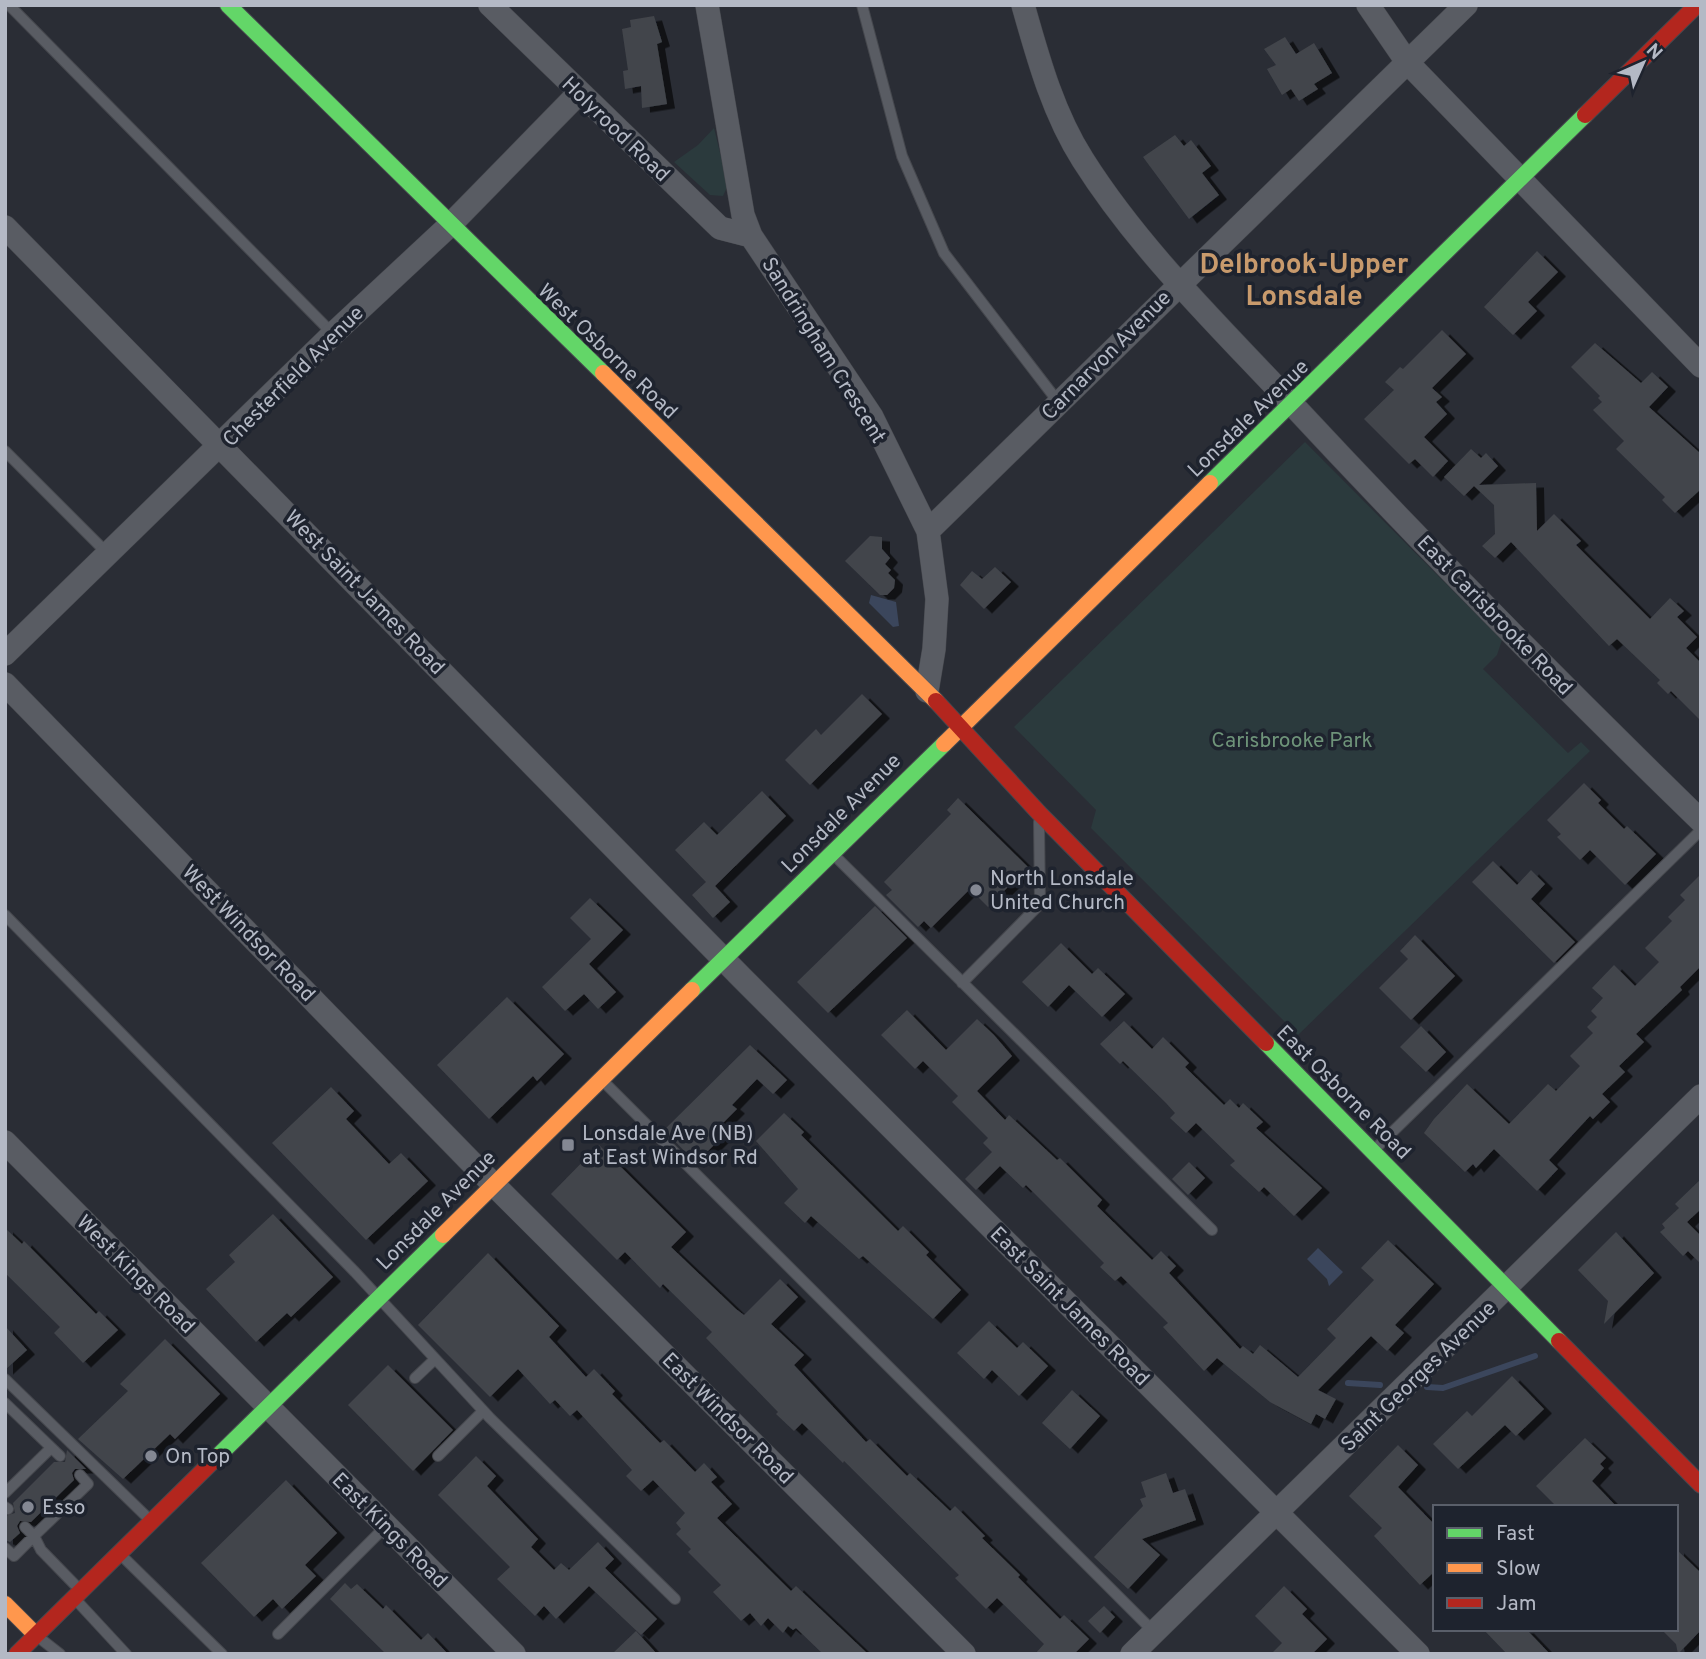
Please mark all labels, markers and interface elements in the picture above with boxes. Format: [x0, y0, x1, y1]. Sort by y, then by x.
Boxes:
north arrow [1608, 28, 1678, 98]
text: N [1640, 39, 1667, 66]
street label: Holyrood Road [555, 72, 675, 189]
district label: Delbrook-Upper Lonsdale [1200, 248, 1409, 316]
street label: Sandringham Crescent [754, 253, 891, 449]
street label: West Osborne Road [531, 278, 683, 426]
street label: Carnarvon Avenue [1036, 285, 1178, 427]
street label: Chesterfield Avenue [218, 301, 371, 454]
street label: Lonsdale Avenue [1183, 354, 1316, 484]
street label: West Saint James Road [278, 505, 450, 681]
street label: East Carisbrooke Road [1410, 530, 1577, 702]
park label: Carisbrooke Park [1211, 728, 1373, 755]
street label: Lonsdale Avenue [776, 748, 908, 880]
street label: West Windsor Road [176, 860, 320, 1008]
place label: North Lonsdale United Church [990, 866, 1134, 917]
marker: North Lonsdale United Church [968, 882, 984, 898]
street label: East Osborne Road [1270, 1020, 1416, 1166]
place label: Lonsdale Ave (NB) at East Windsor Rd [582, 1121, 758, 1172]
marker: Lonsdale Ave (NB) at East Windsor Rd [560, 1137, 576, 1153]
street label: Lonsdale Avenue [371, 1145, 503, 1277]
street label: West Kings Road [70, 1210, 200, 1340]
street label: East Saint James Road [983, 1222, 1154, 1393]
street label: Saint Georges Avenue [1336, 1296, 1502, 1458]
street label: East Windsor Road [655, 1347, 799, 1491]
place label: On Top [165, 1444, 230, 1471]
marker: On Top [143, 1448, 159, 1464]
street label: East Kings Road [325, 1468, 452, 1595]
place label: Esso [42, 1495, 85, 1522]
marker: Esso [20, 1499, 36, 1515]
legend [1433, 1505, 1678, 1631]
text: Fast [1496, 1521, 1535, 1548]
text: Slow [1496, 1556, 1541, 1583]
text: Jam [1496, 1591, 1537, 1618]

